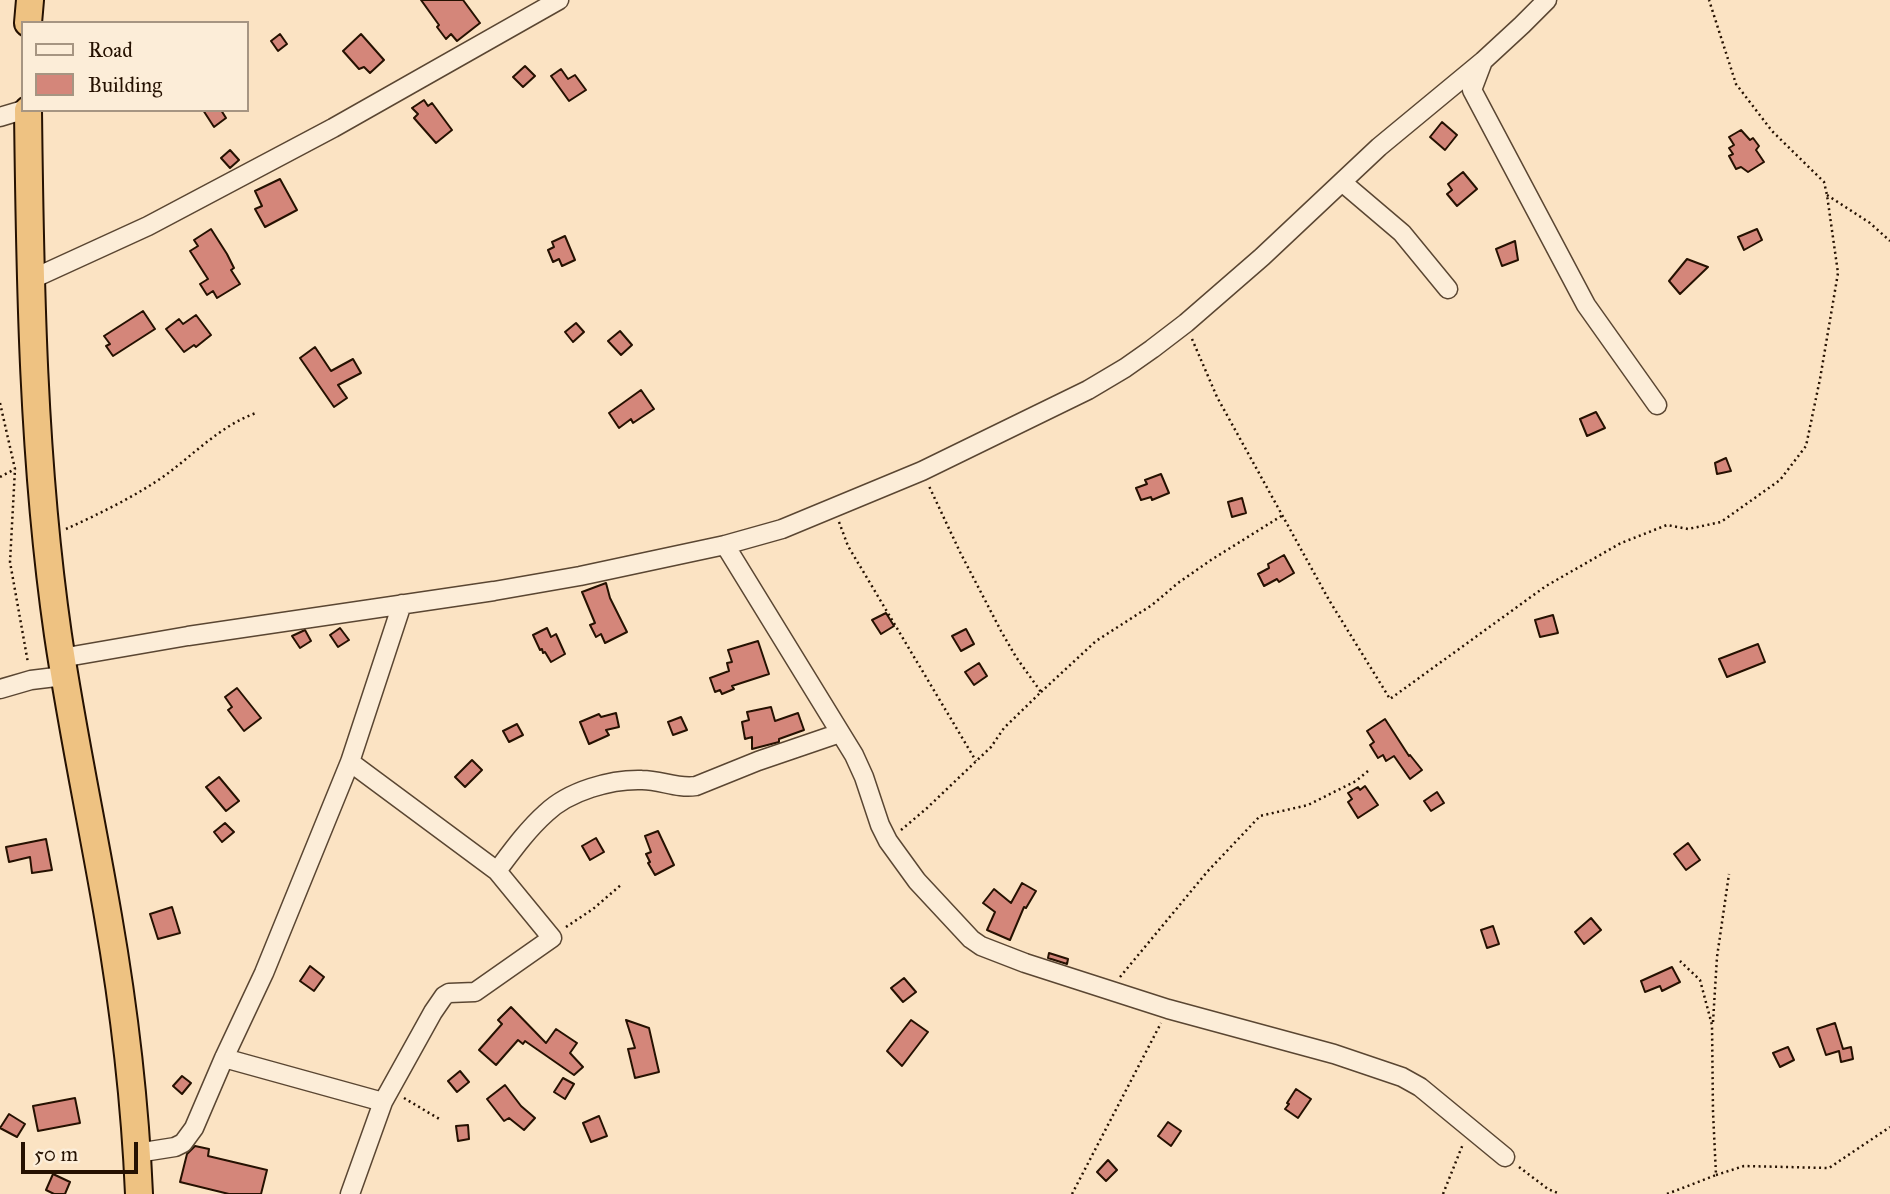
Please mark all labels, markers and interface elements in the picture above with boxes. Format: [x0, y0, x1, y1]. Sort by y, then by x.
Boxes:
legend [21, 21, 248, 112]
text: Road [88, 37, 133, 63]
text: Building [88, 72, 162, 98]
scale bar [24, 1128, 142, 1172]
text: 50 m [34, 1141, 78, 1167]

